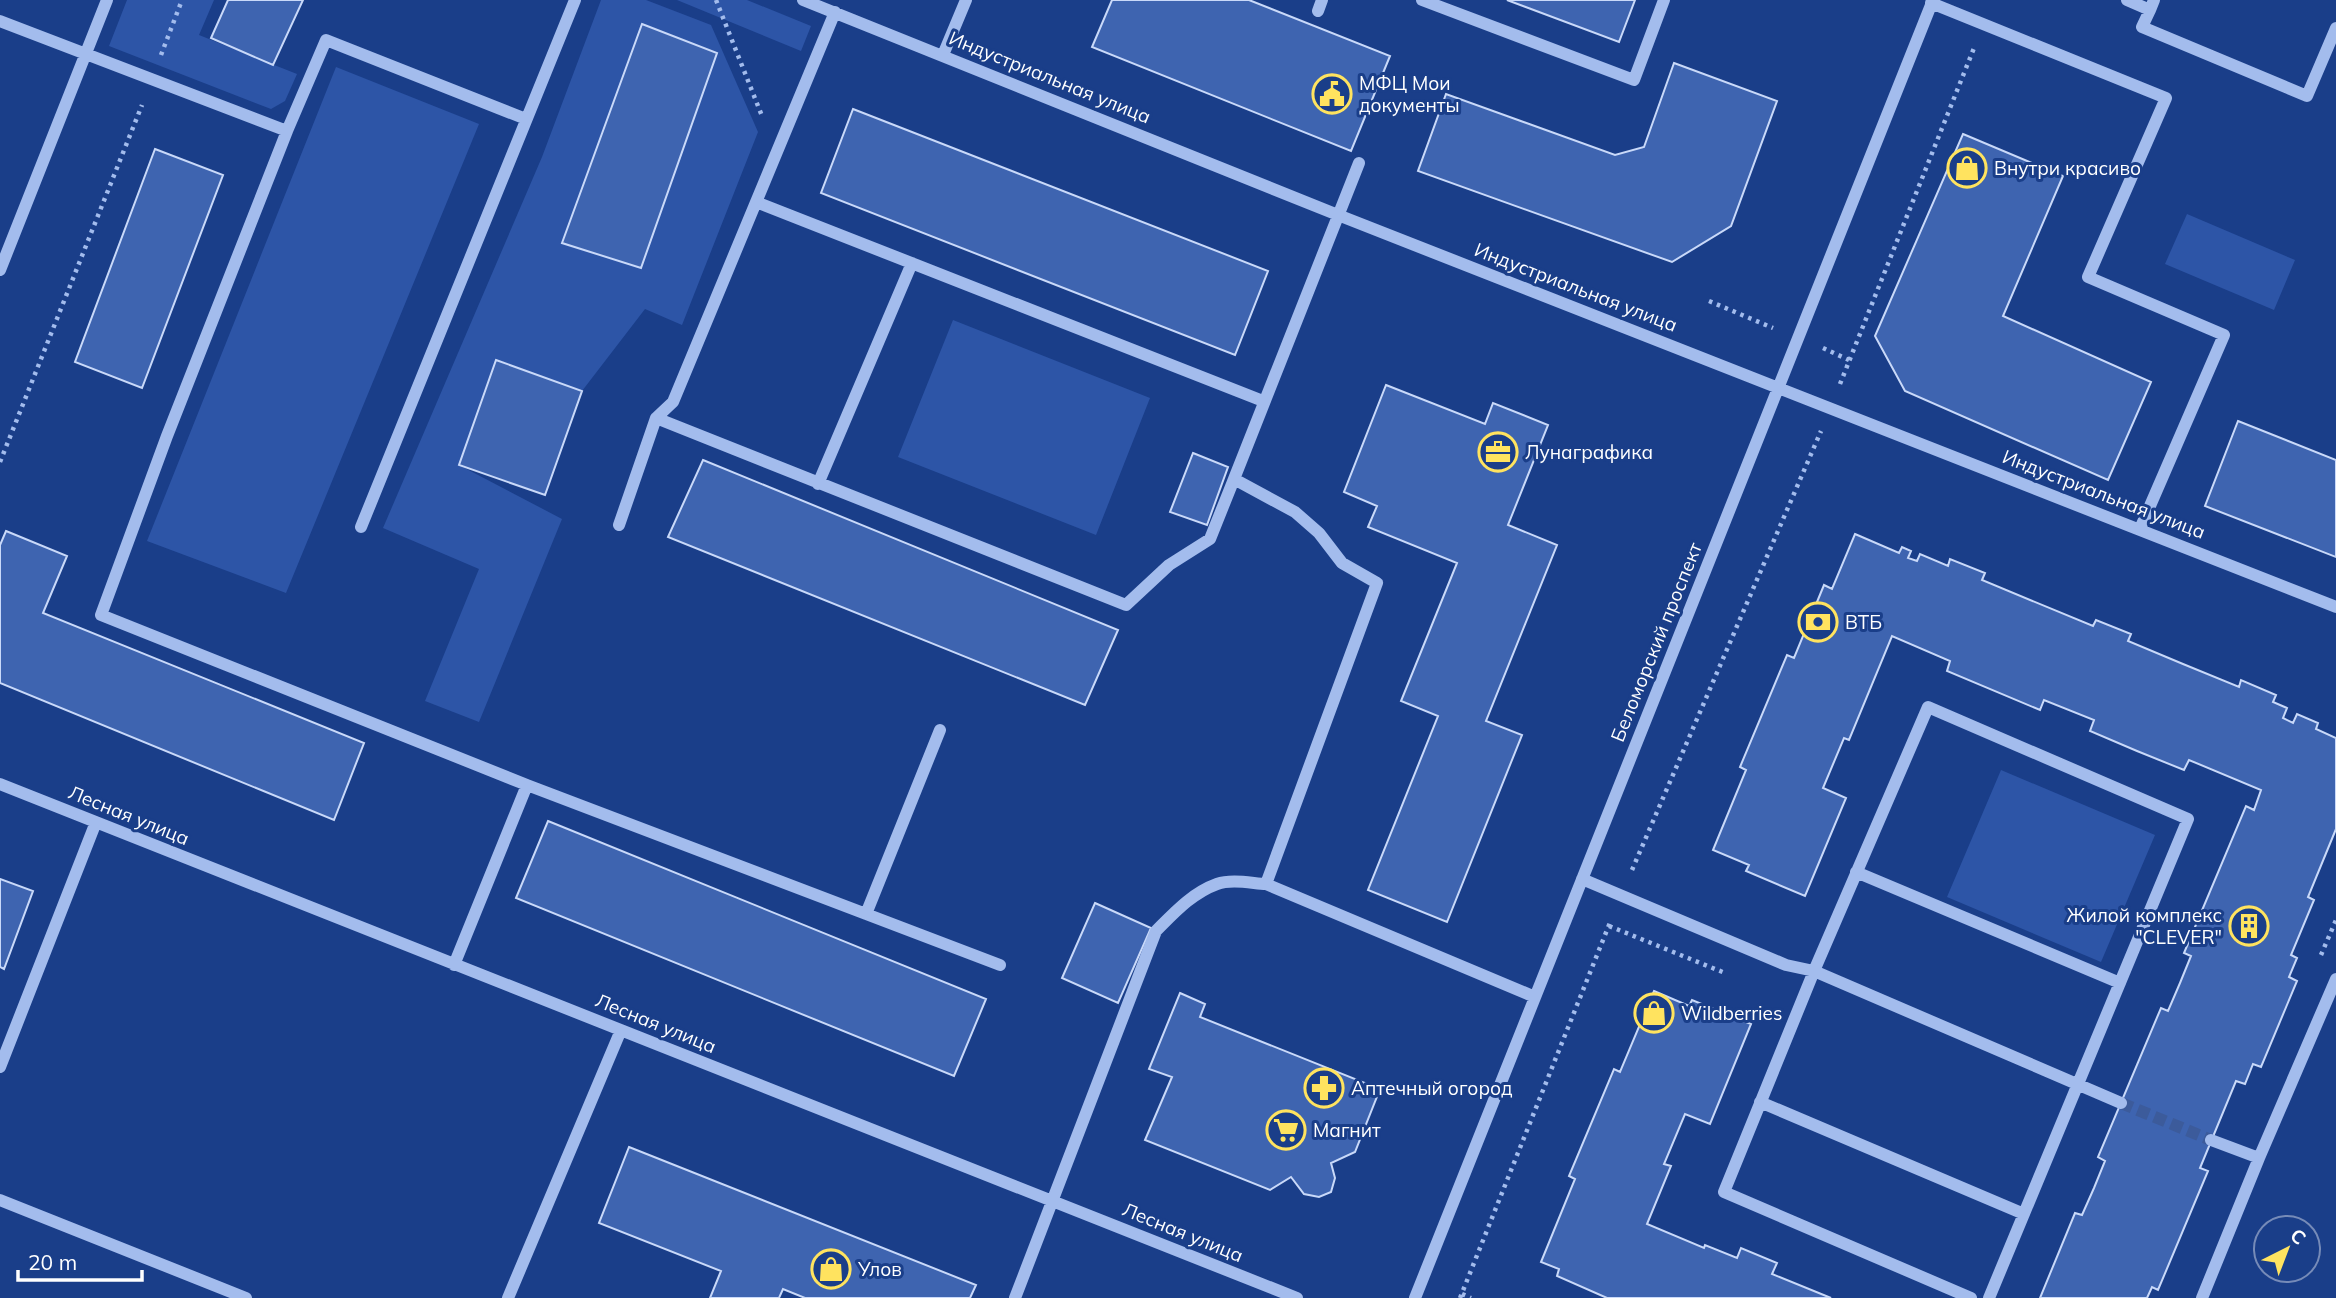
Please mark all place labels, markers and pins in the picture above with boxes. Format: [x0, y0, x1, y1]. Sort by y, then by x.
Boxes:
place label: МФЦ Мои документы [1359, 71, 1460, 117]
public building icon: МФЦ Мои документы [1311, 73, 1353, 115]
shop icon: Внутри красиво [1946, 147, 1988, 189]
place label: Внутри красиво [1994, 156, 2141, 180]
office icon: Лунаграфика [1477, 431, 1519, 473]
place label: Лунаграфика [1525, 440, 1653, 464]
bank icon: ВТБ [1797, 601, 1839, 643]
place label: ВТБ [1845, 610, 1882, 634]
place label: Жилой комплекс "СLEVER" [2066, 903, 2222, 949]
building icon: Жилой комплекс "СLEVER" [2228, 905, 2270, 947]
shop icon: Wildberries [1633, 992, 1675, 1034]
place label: Wildberries [1681, 1001, 1782, 1025]
pharmacy icon: Аптечный огород [1303, 1067, 1345, 1109]
place label: Аптечный огород [1351, 1076, 1513, 1100]
supermarket icon: Магнит [1265, 1109, 1307, 1151]
place label: Магнит [1313, 1118, 1381, 1142]
shop icon: Улов [810, 1248, 852, 1290]
place label: Улов [857, 1257, 902, 1281]

